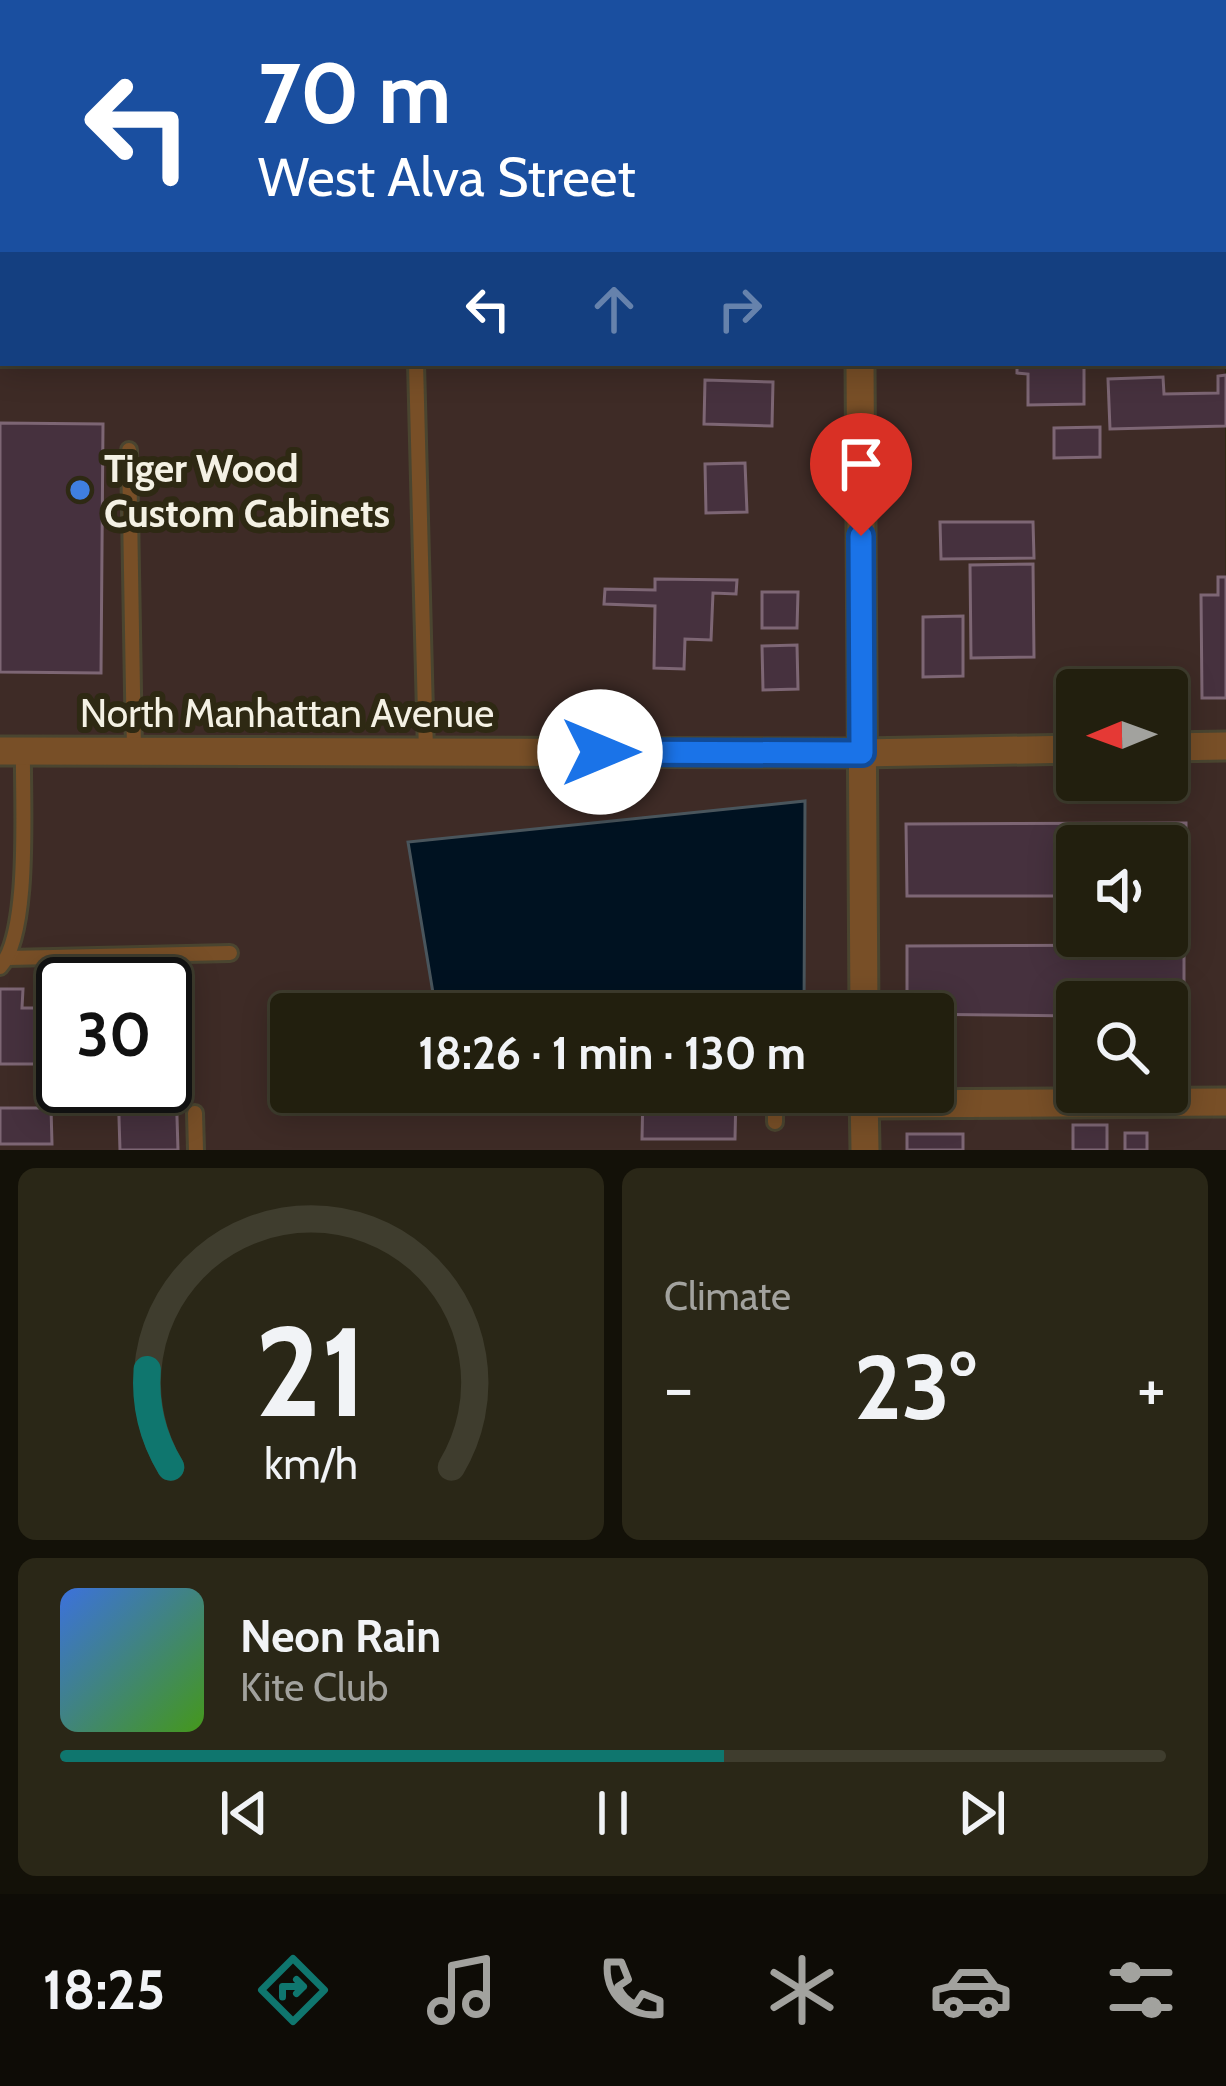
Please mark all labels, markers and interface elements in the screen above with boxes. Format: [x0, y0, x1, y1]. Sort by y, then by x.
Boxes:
text: 70 m [258, 42, 451, 144]
icon: left [60, 48, 216, 204]
text: West Alva Street [258, 144, 636, 210]
icon: left [455, 276, 521, 342]
icon: ahead [581, 276, 647, 342]
icon: right [707, 276, 773, 342]
pin [810, 413, 912, 536]
icon: arrive [828, 431, 894, 497]
place label: Tiger Wood Custom Cabinets [104, 444, 390, 537]
marker: Tiger Wood Custom Cabinets [67, 477, 93, 503]
north arrow [1056, 669, 1188, 801]
map controls [1056, 669, 1188, 1113]
street label: North Manhattan Avenue [80, 689, 494, 737]
position arrow [537, 689, 663, 815]
button: sound [1056, 825, 1188, 957]
speed limit sign: 30 [36, 957, 192, 1113]
button: search [1056, 981, 1188, 1113]
text: 18:26 · 1 min · 130 m [418, 1026, 806, 1080]
text: Climate [664, 1272, 791, 1320]
text: 21 [255, 1296, 367, 1447]
text: 23° [854, 1332, 976, 1442]
text: − [664, 1347, 693, 1428]
text: + [1137, 1347, 1166, 1428]
text: km/h [264, 1438, 358, 1490]
text: Neon Rain [240, 1609, 441, 1663]
text: Kite Club [240, 1663, 388, 1711]
icon: previous [211, 1780, 277, 1846]
icon: pause [580, 1780, 646, 1846]
icon: next [949, 1780, 1015, 1846]
icon: directions [251, 1948, 335, 2032]
icon: music [420, 1948, 504, 2032]
icon: phone [590, 1948, 674, 2032]
icon: climate [760, 1948, 844, 2032]
icon: car [929, 1948, 1013, 2032]
icon: filters [1099, 1948, 1183, 2032]
text: 18:25 [43, 1957, 165, 2023]

